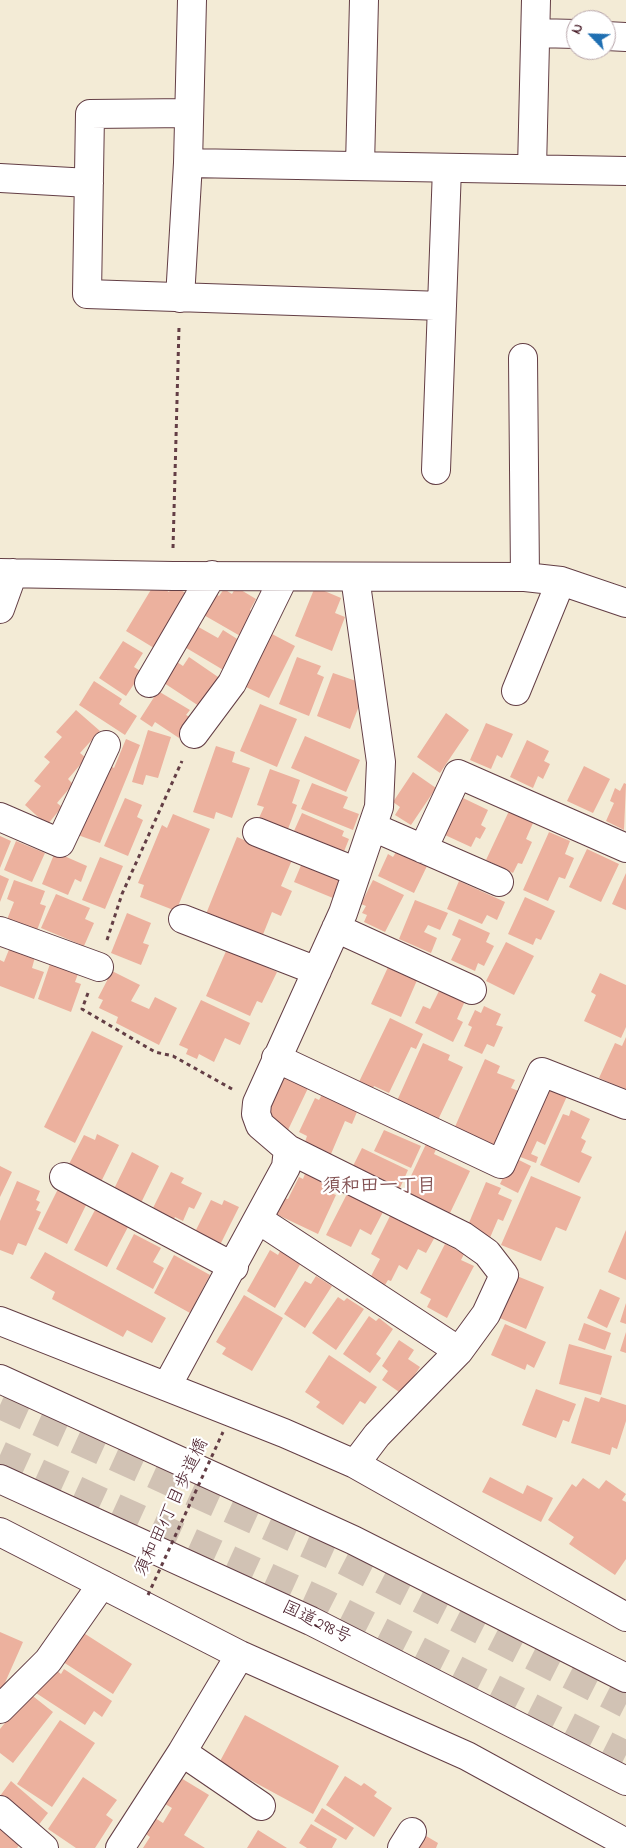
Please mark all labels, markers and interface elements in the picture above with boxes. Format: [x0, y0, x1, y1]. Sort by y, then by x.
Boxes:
north arrow [566, 10, 616, 60]
text: N [566, 21, 589, 38]
district label: 須和田一丁目 [322, 1177, 436, 1199]
street label: 須和田1丁目歩道橋 [132, 1436, 214, 1580]
street label: 国道298号 [278, 1598, 354, 1650]

